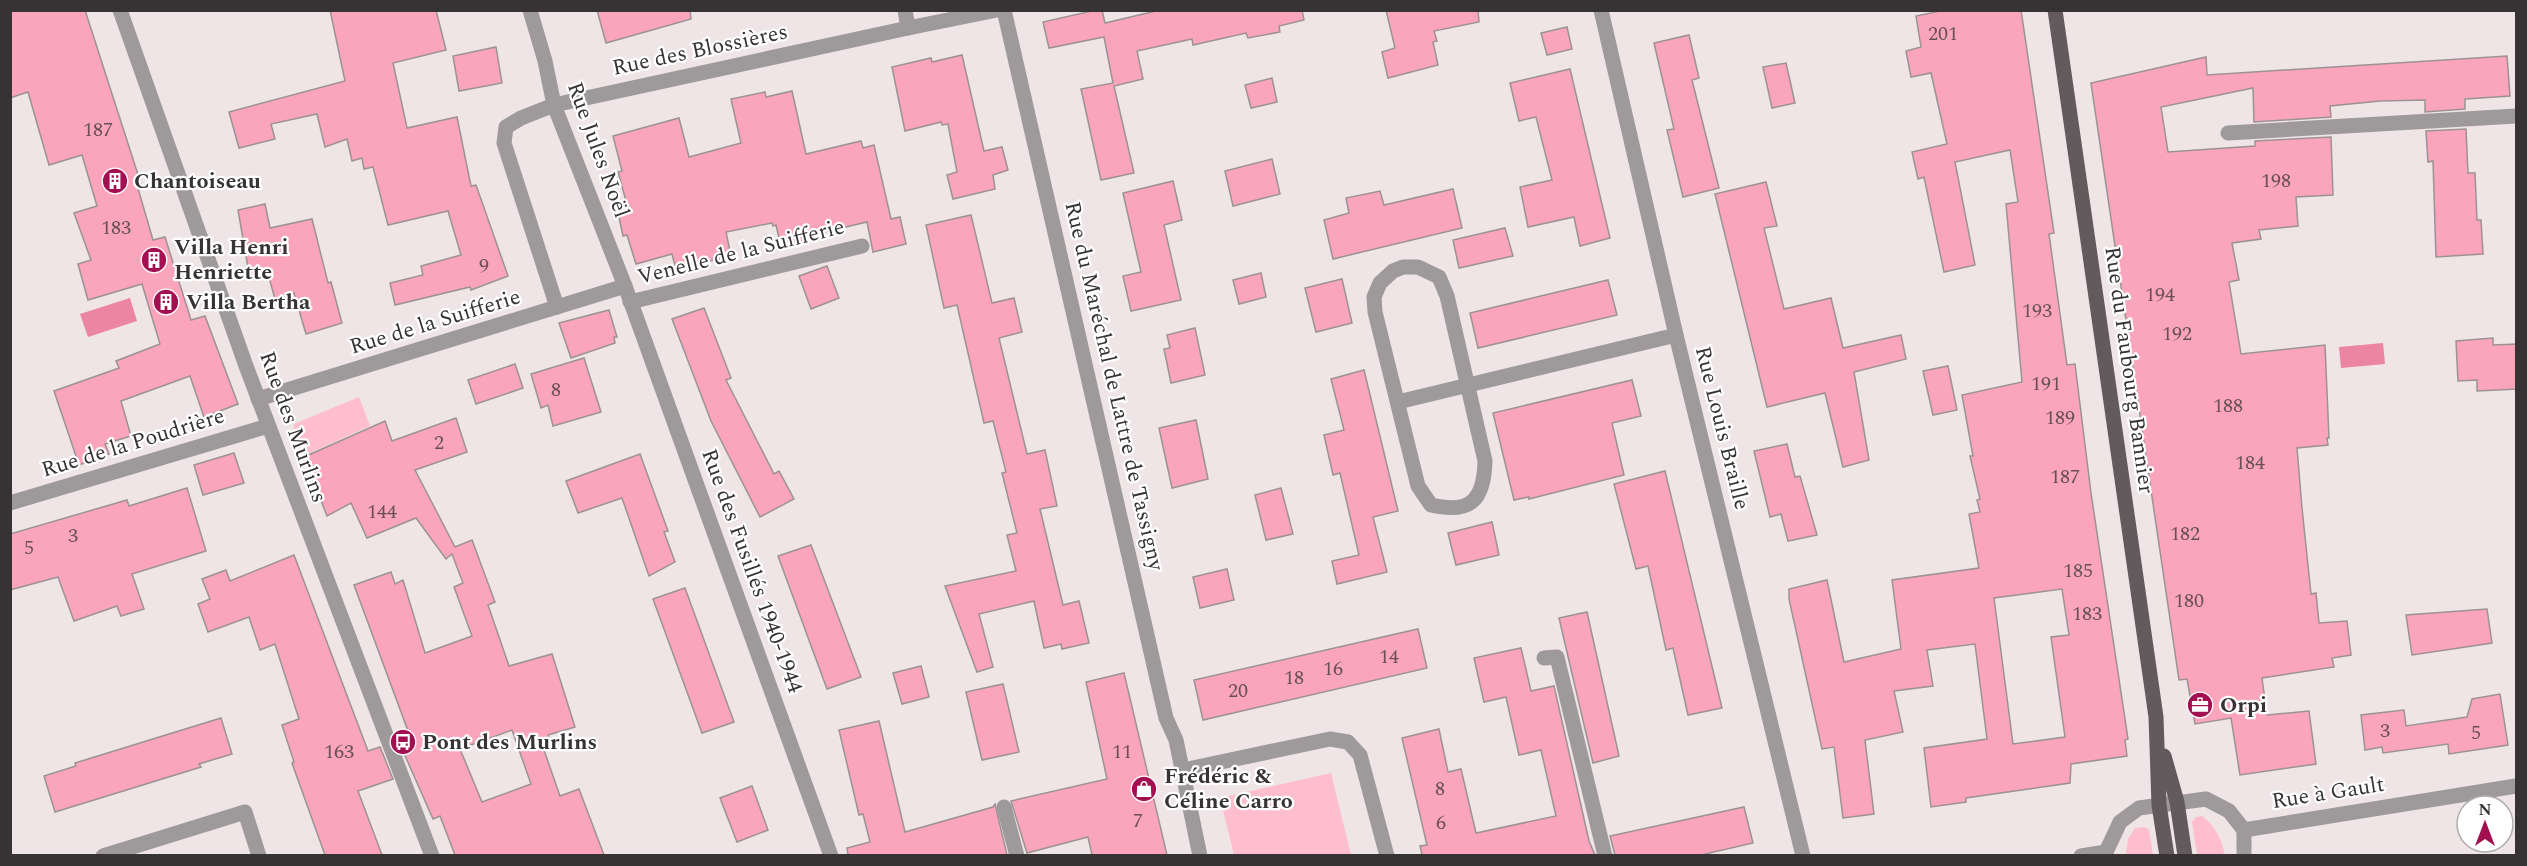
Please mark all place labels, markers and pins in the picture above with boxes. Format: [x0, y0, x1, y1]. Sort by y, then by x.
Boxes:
place label: Chantoiseau [134, 165, 261, 198]
building icon: Chantoiseau [100, 166, 130, 196]
place label: Villa Henri Henriette [174, 231, 289, 289]
building icon: Villa Henri Henriette [139, 245, 169, 275]
place label: Villa Bertha [186, 286, 311, 319]
building icon: Villa Bertha [151, 287, 181, 317]
place label: Orpi [2220, 689, 2267, 722]
office icon: Orpi [2185, 690, 2215, 720]
place label: Pont des Murlins [422, 726, 597, 759]
bus stop icon: Pont des Murlins [388, 727, 418, 757]
place label: Frédéric & Céline Carro [1164, 760, 1293, 818]
shop icon: Frédéric & Céline Carro [1129, 774, 1159, 804]

